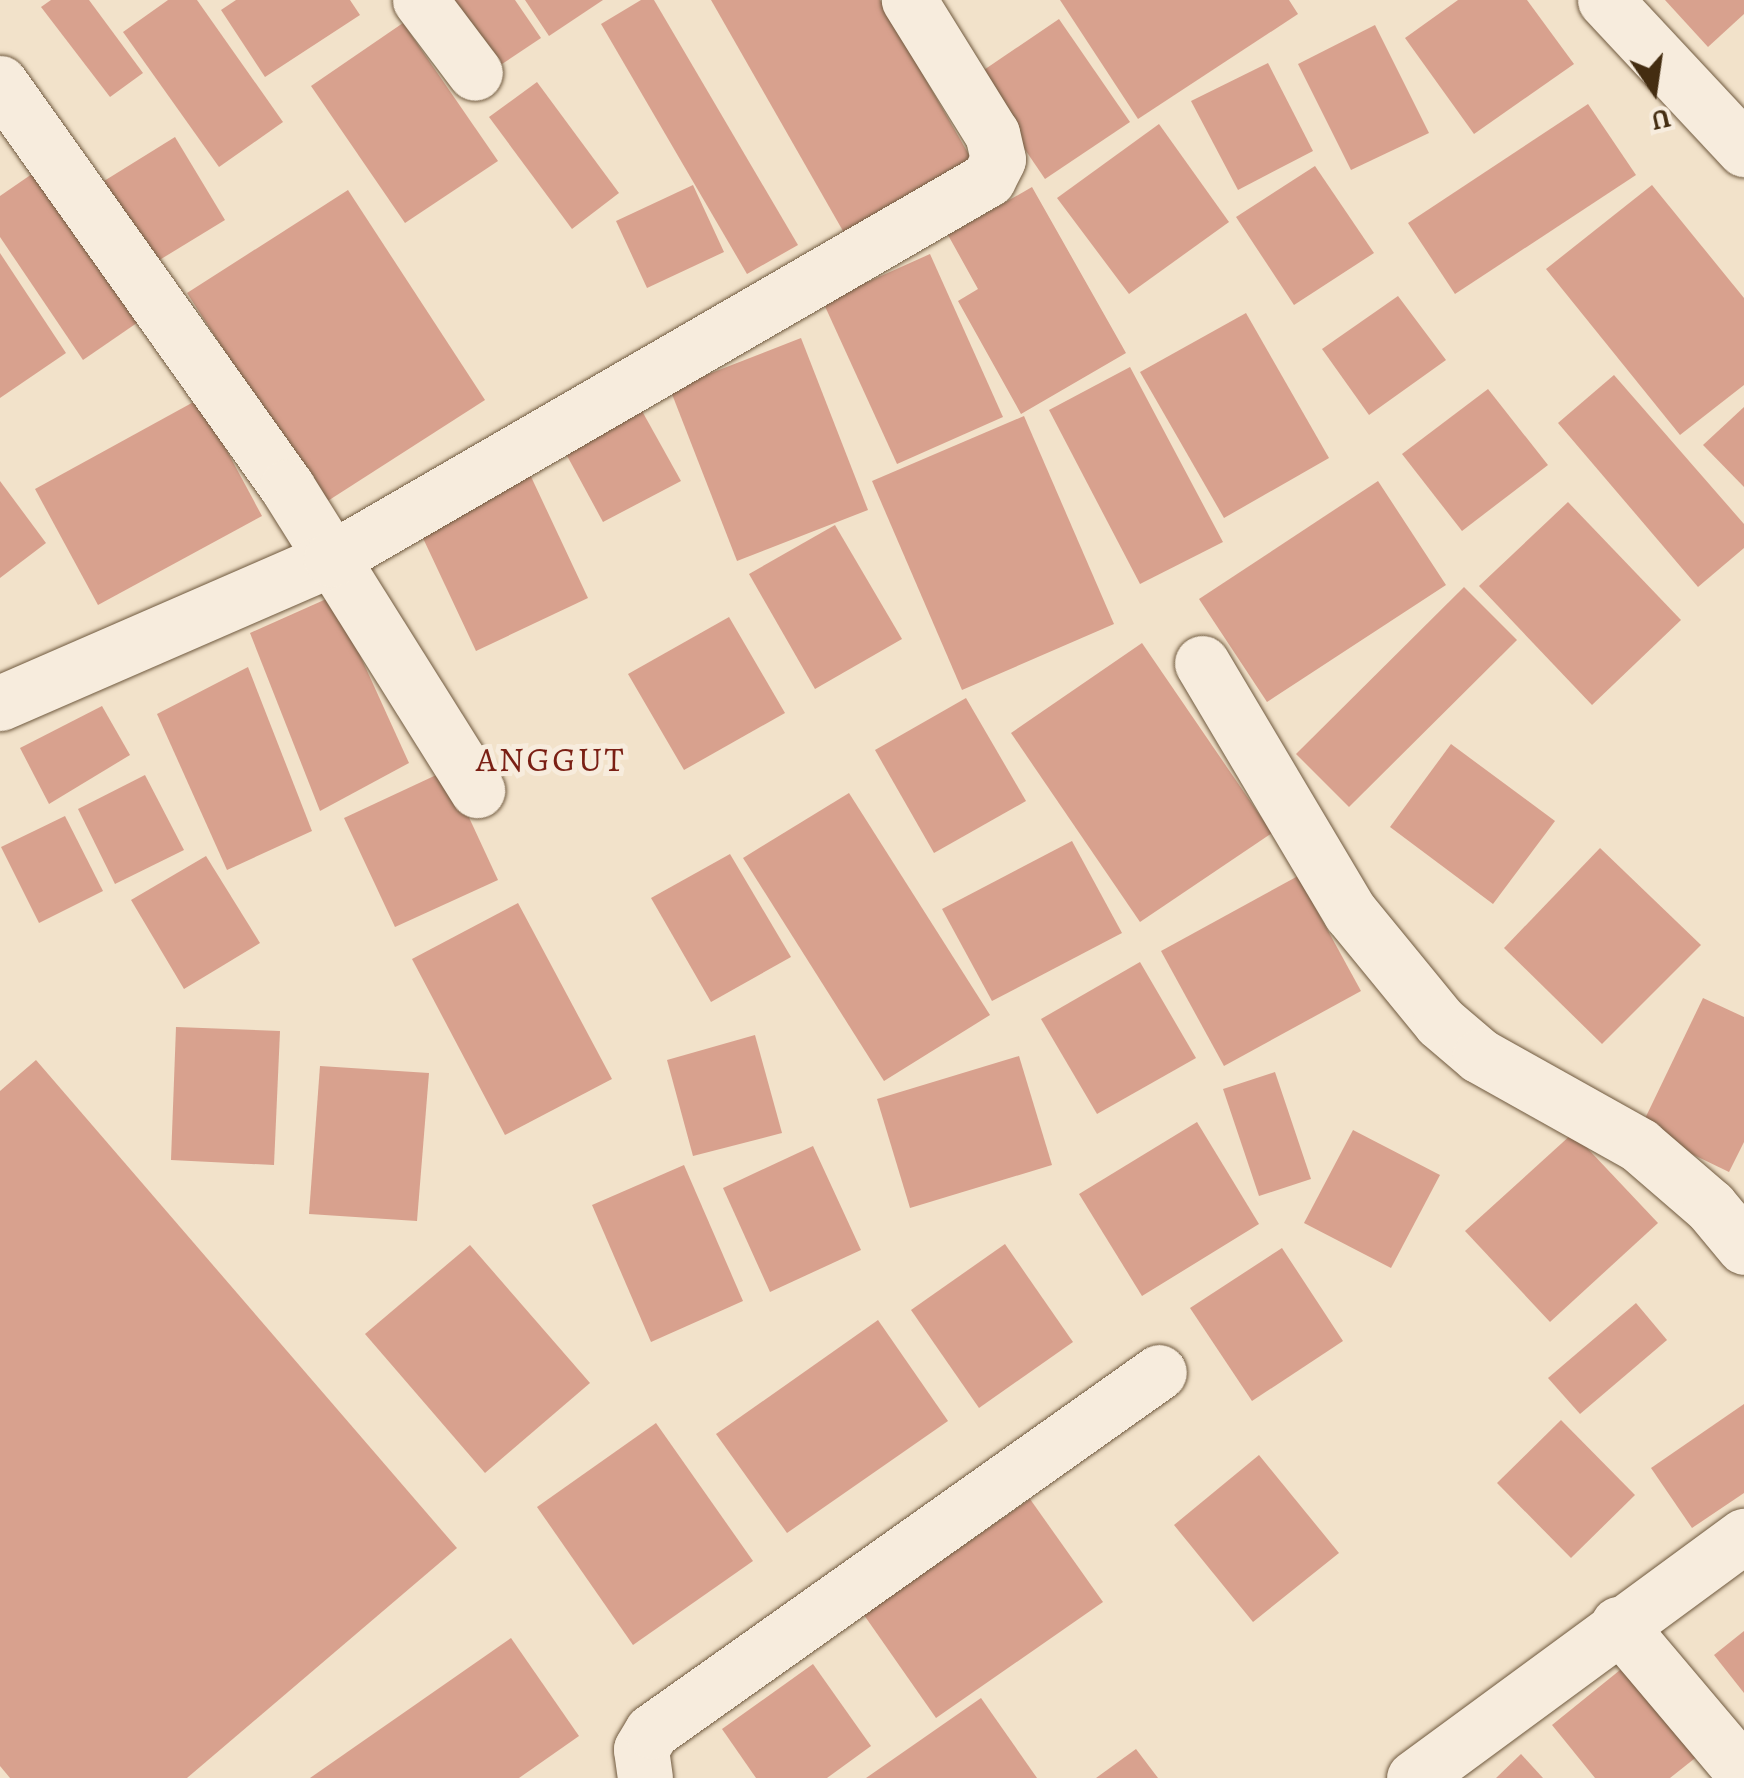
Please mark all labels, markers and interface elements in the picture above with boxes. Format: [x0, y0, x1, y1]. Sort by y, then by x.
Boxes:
north arrow [1604, 40, 1704, 140]
text: U [1648, 99, 1674, 140]
district label: ANGGUT [476, 738, 626, 780]

